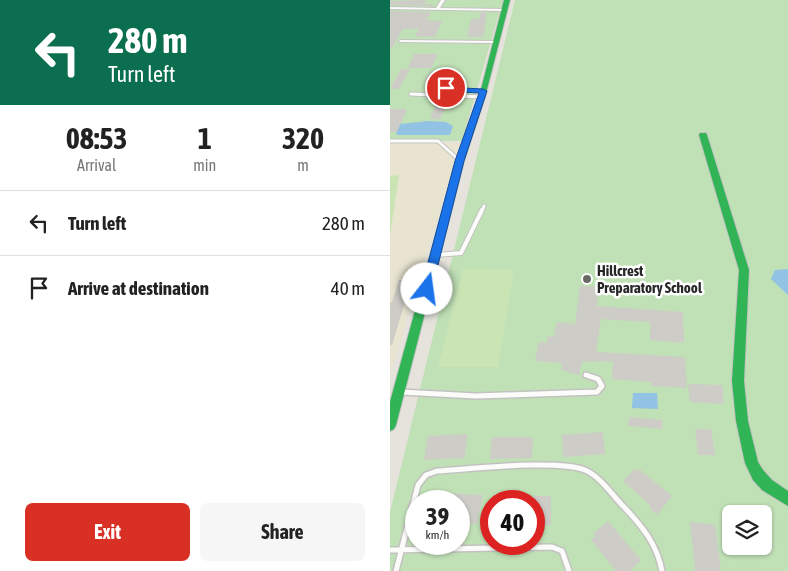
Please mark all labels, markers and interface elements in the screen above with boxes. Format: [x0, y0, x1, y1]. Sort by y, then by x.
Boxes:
icon: left [25, 20, 90, 85]
text: 280 m [108, 20, 187, 60]
text: Turn left [108, 61, 175, 87]
pin [425, 67, 467, 109]
icon: arrive [432, 74, 460, 102]
text: 08:53 [66, 121, 127, 155]
text: 1 [198, 121, 212, 155]
text: 320 [282, 121, 324, 155]
text: Arrival [77, 156, 116, 174]
text: min [193, 156, 216, 174]
text: m [297, 156, 309, 174]
icon: left [25, 209, 53, 237]
text: Turn left [68, 212, 126, 234]
text: 280 m [322, 212, 365, 234]
position arrow [400, 262, 452, 314]
place label: Hillcrest Preparatory School [597, 262, 703, 296]
marker: Hillcrest Preparatory School [581, 273, 593, 285]
icon: arrive [25, 274, 53, 302]
text: Arrive at destination [68, 277, 209, 299]
text: 40 m [331, 277, 365, 299]
speed limit sign: 40 [480, 490, 545, 555]
text: 39 [426, 502, 449, 530]
button: Exit [25, 503, 190, 561]
button: Share [200, 503, 365, 561]
map controls [722, 505, 772, 555]
button: layers [722, 505, 772, 555]
text: km/h [426, 528, 449, 542]

